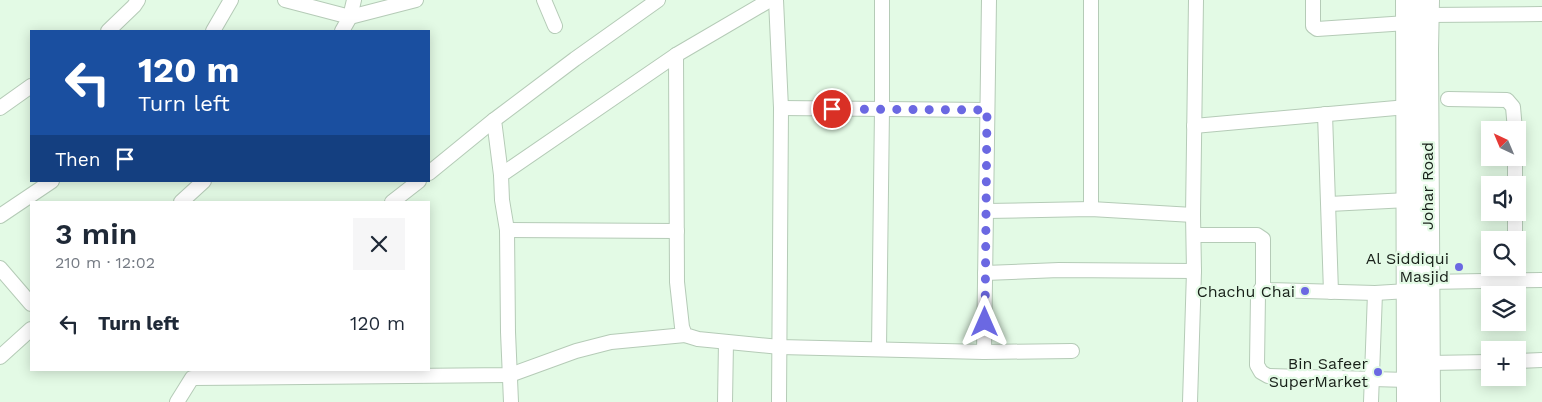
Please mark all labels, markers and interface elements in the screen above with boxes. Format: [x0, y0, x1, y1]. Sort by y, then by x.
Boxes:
text: 120 m [138, 49, 239, 91]
icon: left [55, 50, 120, 115]
pin [811, 88, 853, 130]
text: Turn left [138, 91, 230, 116]
icon: arrive [818, 95, 846, 123]
north arrow [1481, 121, 1526, 166]
map controls [1481, 121, 1526, 386]
street label: Johar Road [1418, 142, 1437, 230]
icon: arrive [111, 145, 139, 173]
text: Then [55, 148, 101, 171]
button: sound [1481, 176, 1526, 221]
text: 3 min [55, 216, 137, 251]
button: close [353, 218, 405, 270]
button: search [1481, 231, 1526, 276]
place label: Al Siddiqui Masjid [1366, 249, 1449, 286]
text: 210 m · 12:02 [55, 253, 155, 272]
marker: Al Siddiqui Masjid [1453, 261, 1465, 273]
place label: Chachu Chai [1197, 282, 1295, 301]
marker: Chachu Chai [1299, 285, 1311, 297]
button: layers [1481, 286, 1526, 331]
position arrow [958, 295, 1010, 347]
icon: left [55, 310, 83, 338]
text: Turn left [98, 312, 179, 335]
text: 120 m [350, 312, 405, 335]
button: + [1481, 341, 1526, 386]
place label: Bin Safeer SuperMarket [1269, 354, 1368, 391]
marker: Bin Safeer SuperMarket [1372, 366, 1384, 378]

